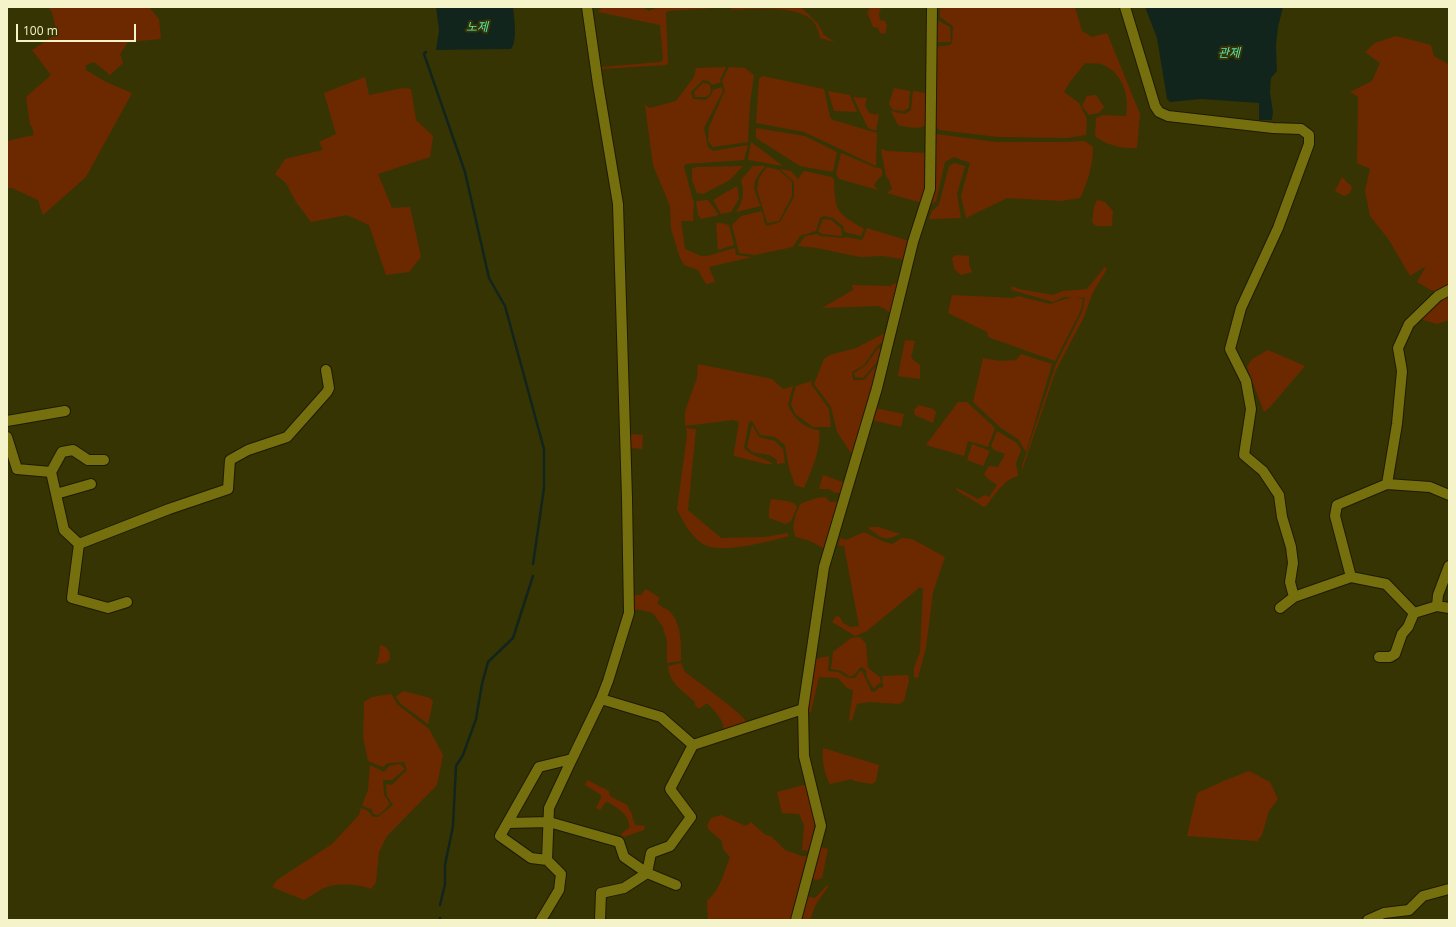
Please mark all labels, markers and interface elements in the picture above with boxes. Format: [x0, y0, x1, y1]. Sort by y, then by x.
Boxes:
scale bar [18, 16, 138, 42]
water label: 노제 [466, 21, 488, 35]
text: 100 m [23, 22, 58, 39]
water label: 관제 [1218, 47, 1240, 61]

